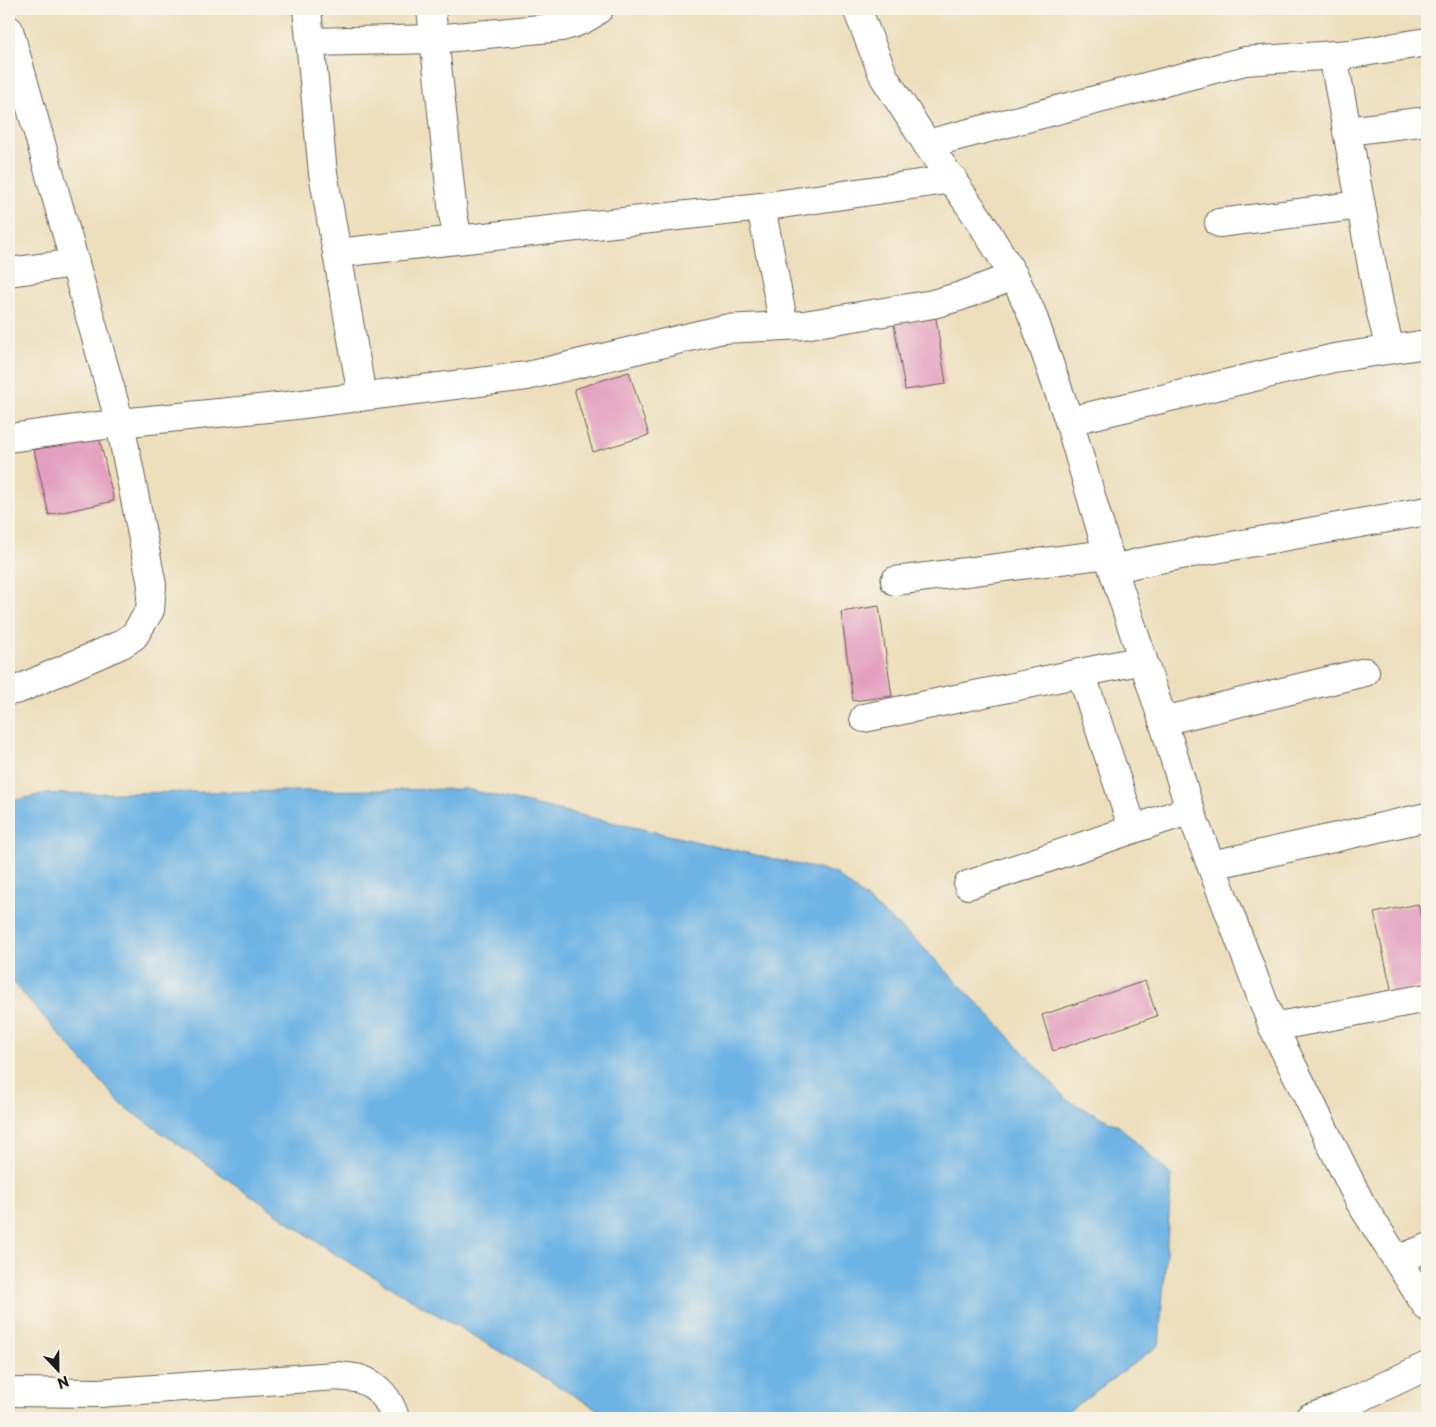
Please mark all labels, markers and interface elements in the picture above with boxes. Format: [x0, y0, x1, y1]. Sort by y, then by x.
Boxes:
north arrow [32, 1344, 82, 1394]
text: N [54, 1371, 72, 1394]

